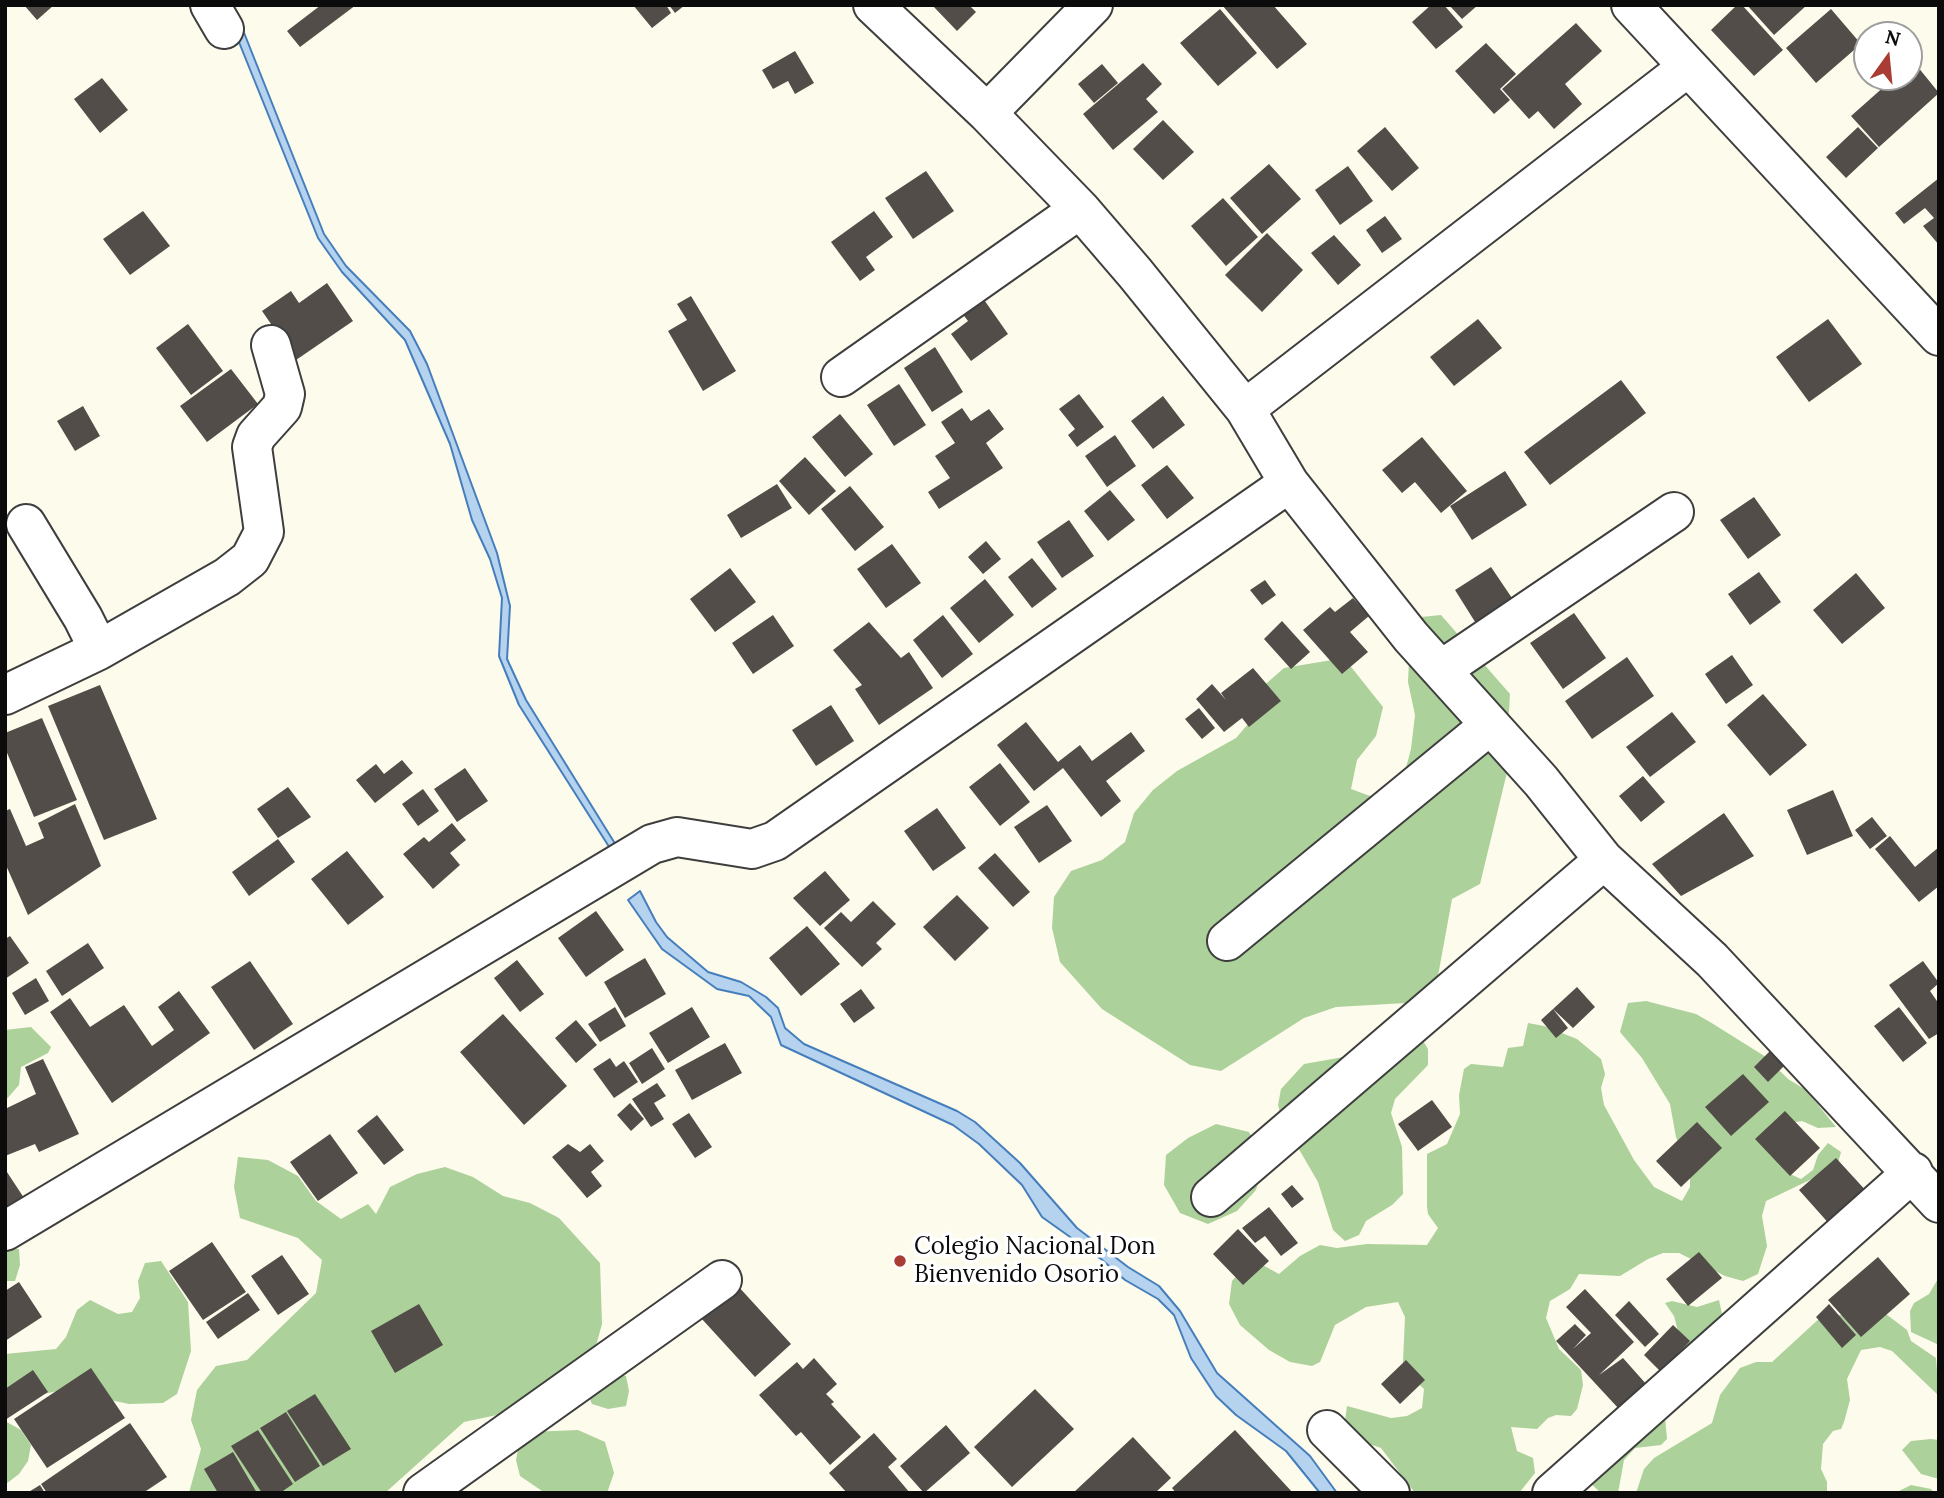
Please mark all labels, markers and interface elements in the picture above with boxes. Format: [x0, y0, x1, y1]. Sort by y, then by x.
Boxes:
north arrow [1853, 21, 1923, 91]
text: N [1883, 24, 1903, 51]
place label: Colegio Nacional Don Bienvenido Osorio [914, 1233, 1156, 1289]
marker: Colegio Nacional Don Bienvenido Osorio [892, 1253, 908, 1269]

